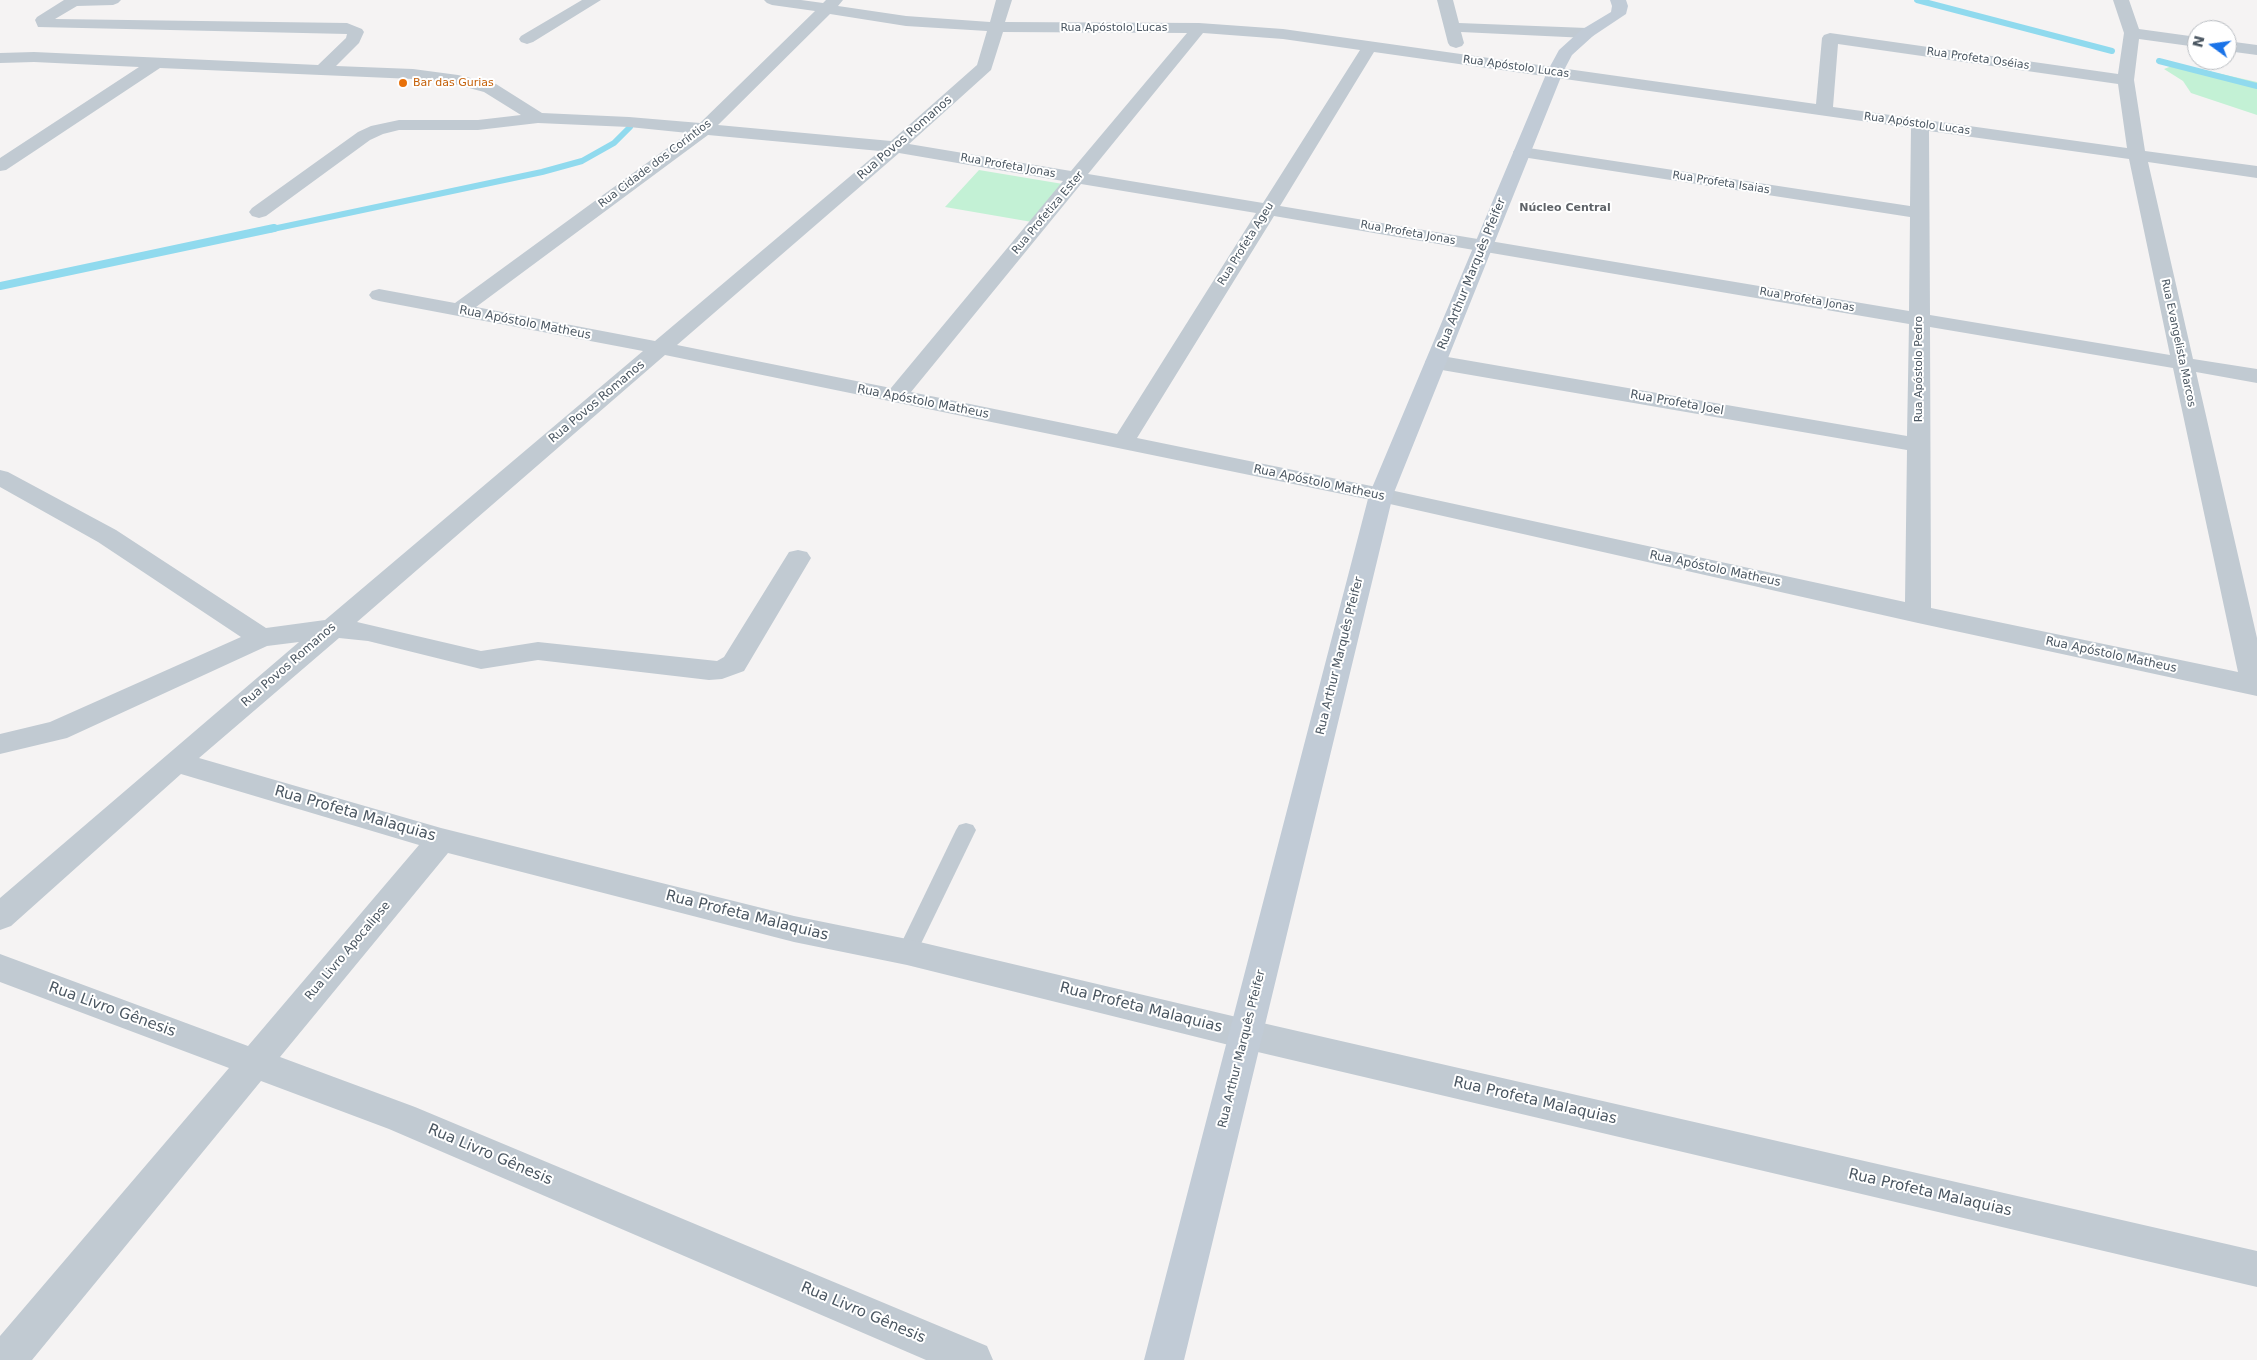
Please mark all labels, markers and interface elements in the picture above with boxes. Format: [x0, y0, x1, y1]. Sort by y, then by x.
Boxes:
north arrow [2187, 20, 2237, 70]
street label: Rua Apóstolo Lucas [1060, 21, 1168, 35]
text: N [2189, 34, 2208, 49]
street label: Rua Profeta Oséias [1926, 45, 2030, 73]
street label: Rua Apóstolo Lucas [1462, 53, 1570, 81]
place label: Bar das Gurias [413, 76, 494, 90]
marker: Bar das Gurias [397, 77, 409, 89]
street label: Rua Povos Romanos [855, 93, 955, 183]
street label: Rua Apóstolo Lucas [1863, 110, 1971, 138]
street label: Rua Cidade dos Coríntios [596, 117, 714, 211]
street label: Rua Profeta Jonas [959, 151, 1057, 181]
street label: Rua Profetiza Ester [1009, 169, 1087, 257]
street label: Rua Profeta Isaias [1671, 169, 1771, 197]
street label: Rua Arthur Marquês Pfeifer [1435, 196, 1509, 352]
street label: Rua Profeta Ageu [1215, 200, 1277, 288]
district label: Núcleo Central [1519, 201, 1611, 215]
street label: Rua Profeta Jonas [1359, 218, 1457, 248]
street label: Rua Evangelista Marcos [2158, 278, 2198, 408]
street label: Rua Profeta Jonas [1758, 285, 1856, 315]
street label: Rua Apóstolo Matheus [458, 303, 592, 343]
street label: Rua Apóstolo Pedro [1912, 316, 1926, 422]
street label: Rua Povos Romanos [546, 358, 648, 446]
street label: Rua Apóstolo Matheus [856, 382, 990, 422]
street label: Rua Profeta Joel [1629, 388, 1725, 418]
street label: Rua Apóstolo Matheus [1252, 462, 1386, 504]
street label: Rua Apóstolo Matheus [1648, 548, 1782, 590]
street label: Rua Arthur Marquês Pfeifer [1313, 576, 1367, 736]
street label: Rua Povos Romanos [239, 620, 339, 710]
street label: Rua Apóstolo Matheus [2044, 634, 2178, 676]
street label: Rua Profeta Malaquias [272, 782, 438, 846]
street label: Rua Profeta Malaquias [664, 887, 830, 945]
street label: Rua Livro Apocalipse [302, 899, 394, 1003]
street label: Rua Arthur Marquês Pfeifer [1215, 969, 1269, 1129]
street label: Rua Livro Gênesis [46, 979, 178, 1041]
street label: Rua Profeta Malaquias [1058, 979, 1224, 1037]
street label: Rua Profeta Malaquias [1452, 1073, 1618, 1129]
street label: Rua Livro Gênesis [425, 1121, 555, 1189]
street label: Rua Profeta Malaquias [1847, 1165, 2013, 1221]
street label: Rua Livro Gênesis [798, 1279, 928, 1347]

